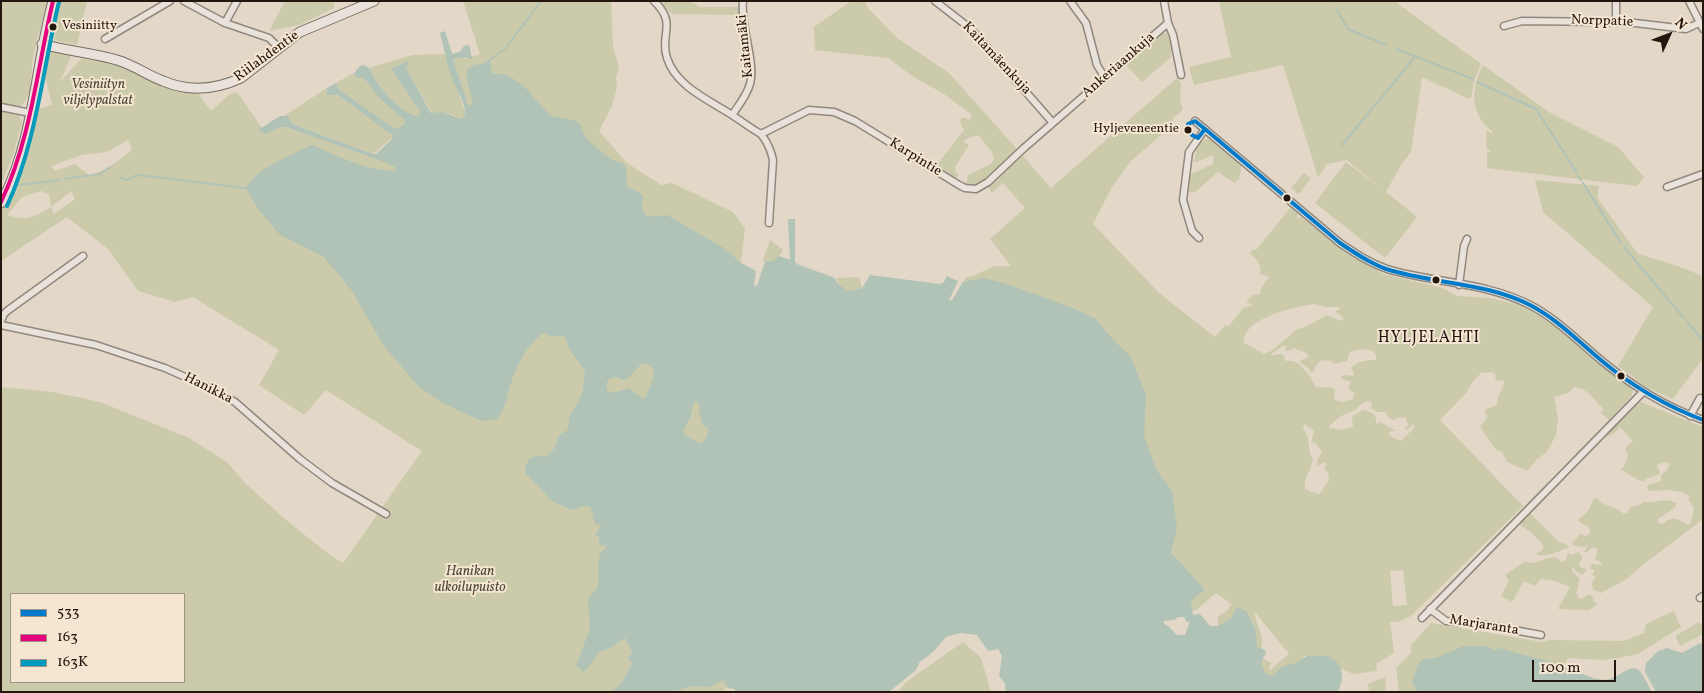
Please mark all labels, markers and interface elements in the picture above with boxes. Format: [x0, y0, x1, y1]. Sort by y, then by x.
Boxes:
north arrow [1644, 10, 1694, 60]
street label: Kaitamäki [734, 13, 758, 79]
street label: Norppatie [1571, 13, 1633, 31]
text: N [1670, 14, 1691, 35]
place label: Vesiniitty [62, 19, 117, 35]
street label: Kaitamäenkuja [958, 19, 1034, 99]
marker: Vesiniitty [48, 22, 58, 32]
street label: Riilahdentie [231, 28, 303, 86]
street label: Ankeriaankuja [1079, 30, 1159, 102]
park label: Vesiniityn viljelypalstat [63, 77, 133, 110]
place label: Hyljeveneentie [1093, 122, 1179, 138]
marker: Hyljeveneentie [1183, 125, 1193, 135]
street label: Karpintie [886, 135, 944, 181]
unlabelled marker [1282, 193, 1292, 203]
unlabelled marker [1431, 275, 1441, 285]
district label: HYLJELAHTI [1377, 329, 1481, 349]
street label: Hanikka [181, 370, 235, 408]
unlabelled marker [1616, 371, 1626, 381]
park label: Hanikan ulkoilupuisto [434, 564, 506, 596]
legend [10, 593, 185, 683]
text: 533 [57, 602, 80, 623]
street label: Marjaranta [1448, 612, 1520, 640]
text: 163 [57, 627, 78, 648]
scale bar [1534, 650, 1618, 682]
text: 163K [57, 652, 88, 673]
text: 100 m [1540, 658, 1580, 679]

